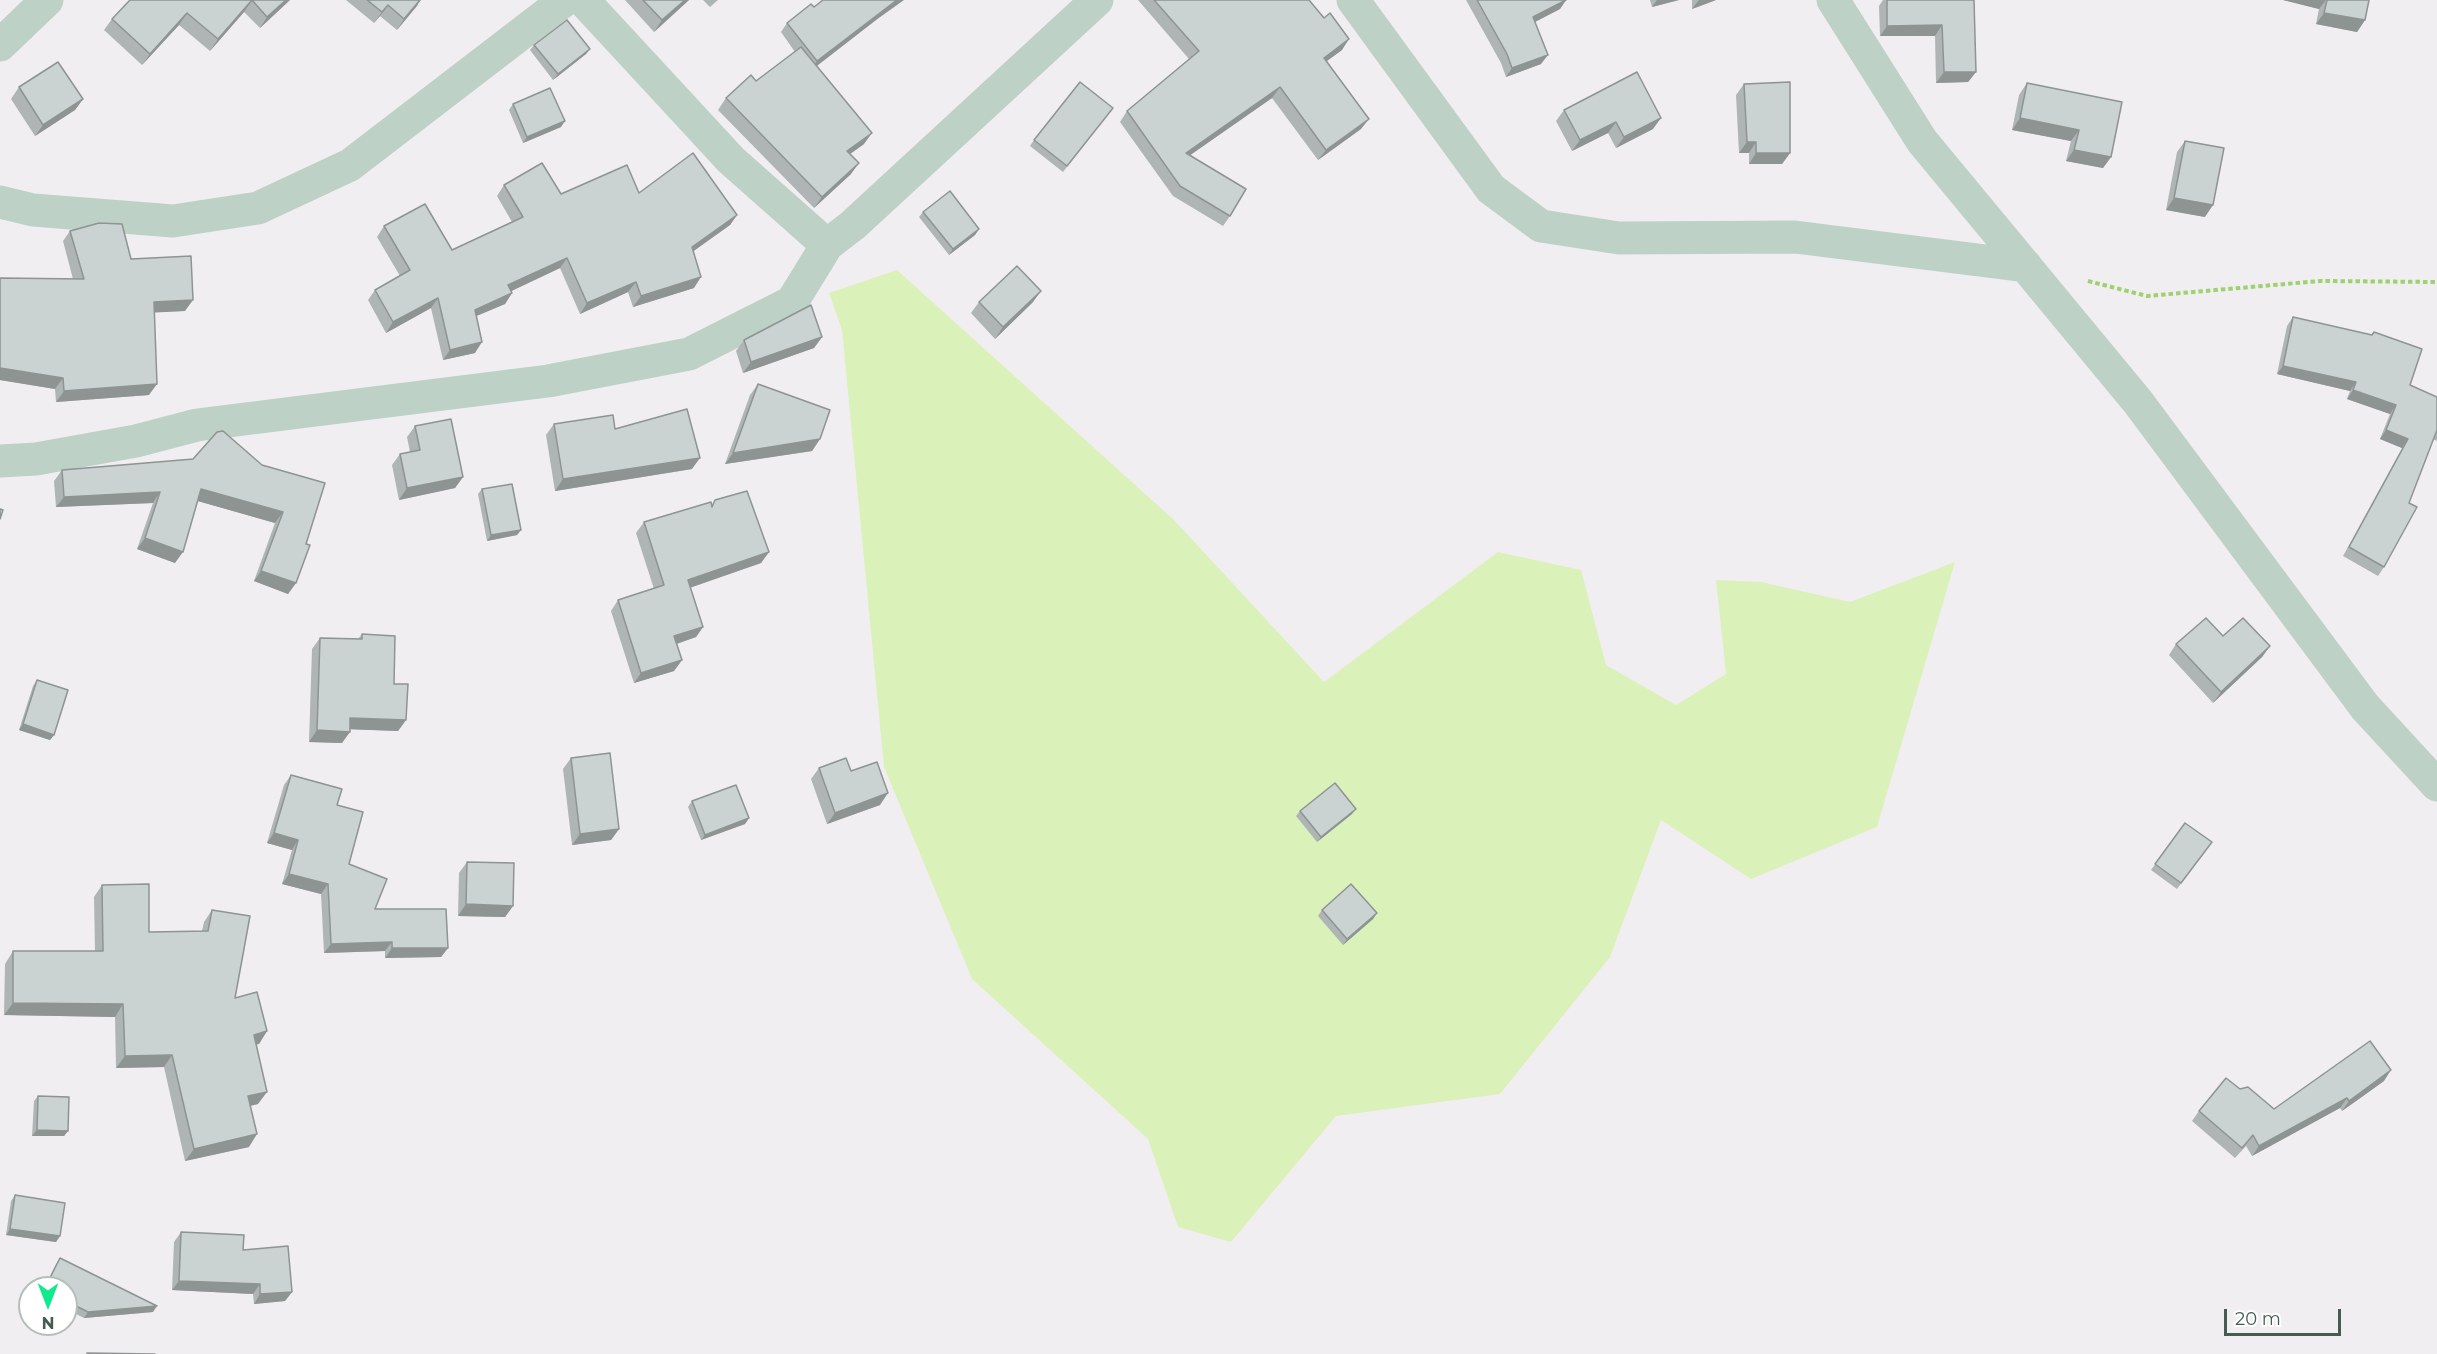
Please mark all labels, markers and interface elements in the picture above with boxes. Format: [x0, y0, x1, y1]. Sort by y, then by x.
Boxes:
north arrow [18, 1276, 78, 1336]
scale bar [2227, 1297, 2344, 1335]
text: 20 m [2235, 1308, 2281, 1330]
text: N [42, 1313, 54, 1332]

